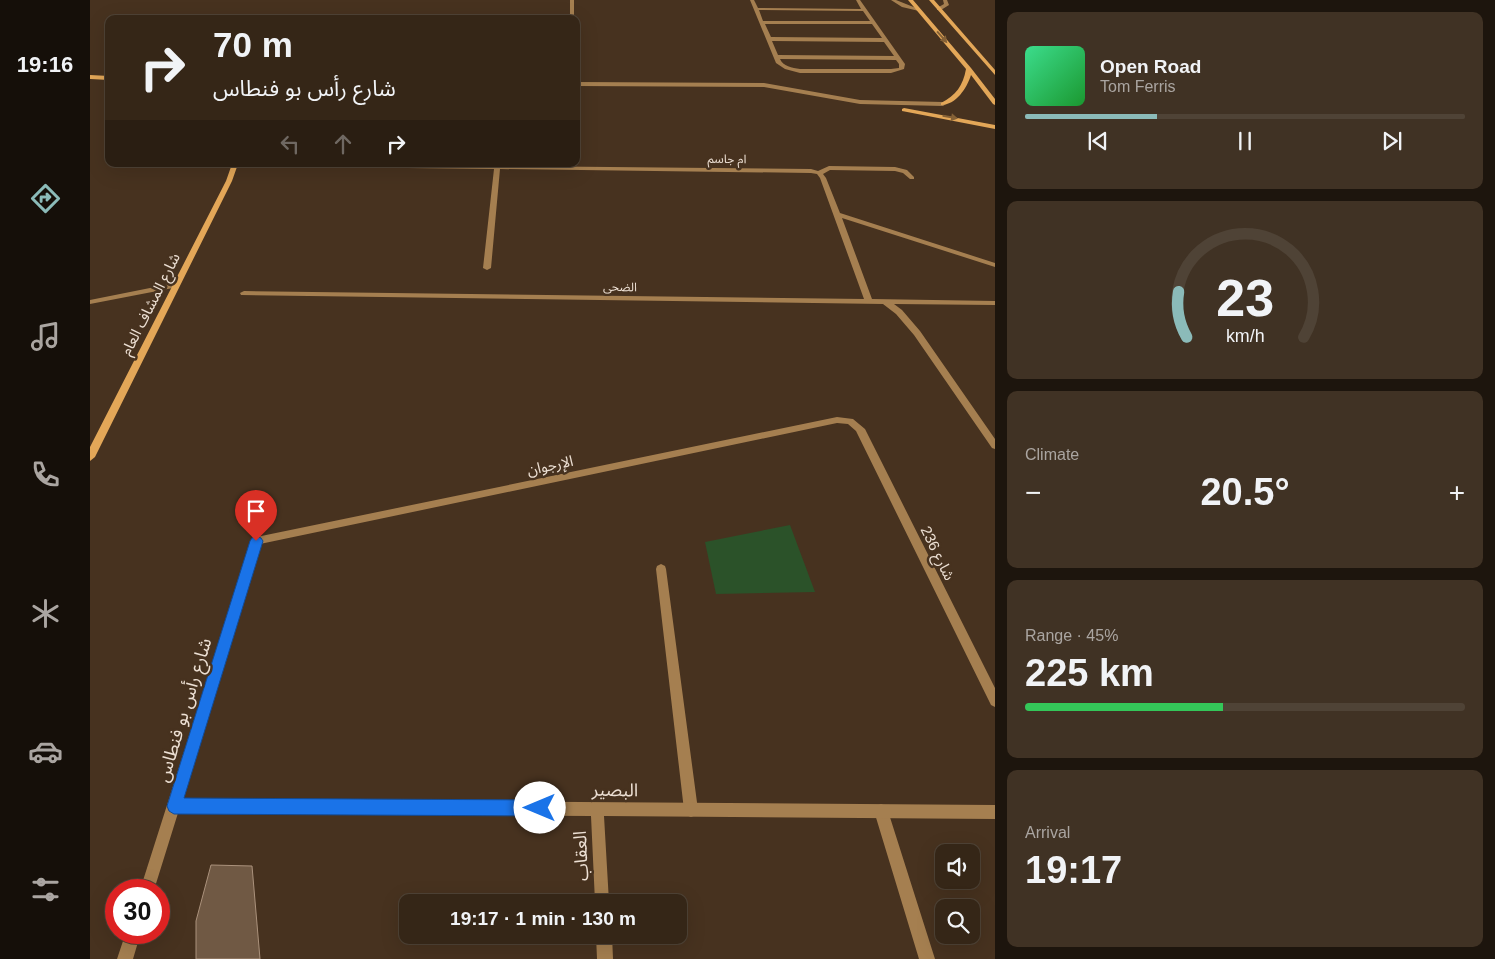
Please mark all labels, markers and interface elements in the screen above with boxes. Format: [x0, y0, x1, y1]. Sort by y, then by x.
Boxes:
text: 70 m [213, 25, 293, 64]
one-way arrow [936, 30, 948, 42]
icon: right [130, 35, 195, 100]
text: 19:16 [17, 52, 73, 77]
text: Open Road [1100, 56, 1201, 77]
text: شارع رأس بو فنطاس [213, 76, 396, 101]
text: Tom Ferris [1100, 78, 1176, 95]
one-way arrow [942, 114, 958, 122]
icon: previous [1084, 127, 1112, 155]
icon: pause [1231, 127, 1259, 155]
icon: next [1378, 127, 1406, 155]
icon: left [276, 130, 304, 158]
icon: ahead [329, 130, 357, 158]
icon: right [382, 130, 410, 158]
street label: ام جاسم [707, 152, 747, 168]
icon: directions [28, 181, 63, 216]
street label: شارع المشاف العام [117, 250, 187, 360]
text: 23 [1216, 269, 1274, 327]
street label: الضحى [603, 280, 637, 294]
icon: music [28, 319, 63, 354]
text: km/h [1226, 326, 1264, 346]
text: Climate [1025, 446, 1079, 463]
street label: الإرجوان [525, 452, 575, 480]
icon: phone [28, 457, 63, 492]
text: 20.5° [1200, 471, 1290, 513]
text: − [1025, 477, 1041, 508]
text: + [1449, 477, 1465, 508]
pin [235, 490, 277, 541]
icon: arrive [242, 497, 270, 525]
street label: شارع 236 [914, 523, 959, 585]
icon: climate [28, 596, 63, 631]
text: Range · 45% [1025, 627, 1118, 644]
street label: شارع رأس بو فنطاس [151, 635, 219, 786]
text: 225 km [1025, 652, 1154, 694]
icon: car [28, 734, 63, 769]
street label: البصير [591, 780, 638, 801]
position arrow [513, 781, 565, 833]
text: Arrival [1025, 824, 1070, 841]
street label: العقاب [570, 830, 592, 882]
map controls [935, 844, 980, 944]
button: sound [935, 844, 980, 889]
text: 19:17 [1025, 849, 1122, 891]
icon: filters [28, 872, 63, 907]
speed limit sign: 30 [105, 879, 170, 944]
button: search [935, 899, 980, 944]
text: 19:17 · 1 min · 130 m [450, 908, 636, 929]

